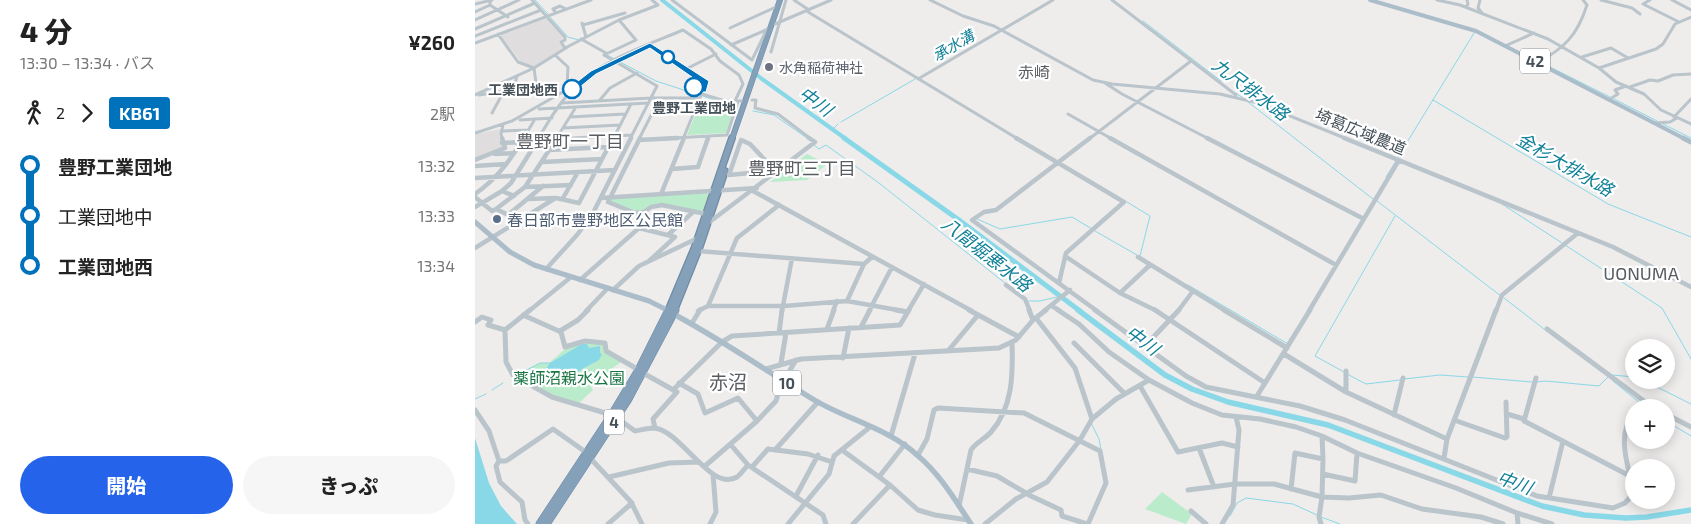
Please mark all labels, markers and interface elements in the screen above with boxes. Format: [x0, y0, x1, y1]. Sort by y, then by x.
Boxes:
text: 4 分 [20, 14, 72, 48]
water label: 承水溝 [929, 25, 979, 64]
text: ¥260 [408, 31, 455, 54]
road number: 42 [1520, 48, 1550, 74]
unlabelled marker [661, 50, 675, 64]
text: 13:30 – 13:34 · バス [20, 53, 155, 72]
water label: 九尺排水路 [1208, 53, 1295, 126]
place label: 水角稲荷神社 [779, 59, 863, 76]
marker: 水角稲荷神社 [763, 61, 775, 73]
district label: 赤崎 [1018, 62, 1050, 81]
marker: 豊野工業団地 [684, 77, 704, 97]
marker: 工業団地西 [562, 79, 582, 99]
place label: 工業団地西 [488, 81, 558, 98]
water label: 中川 [795, 82, 839, 122]
icon: walk [20, 99, 48, 127]
icon: forward [73, 99, 101, 127]
place label: 豊野工業団地 [652, 99, 736, 116]
text: KB61 [119, 102, 160, 124]
text: 2 [56, 103, 65, 122]
text: 2駅 [430, 104, 455, 123]
street label: 埼葛広域農道 [1313, 104, 1409, 158]
water label: 金杉大排水路 [1513, 127, 1619, 202]
district label: 豊野町一丁目 [516, 130, 624, 152]
text: 豊野工業団地 [58, 155, 172, 178]
text: 13:32 [418, 156, 455, 175]
district label: 豊野町三丁目 [748, 157, 856, 179]
text: 工業団地中 [58, 205, 153, 228]
text: 13:33 [418, 206, 455, 225]
place label: 春日部市豊野地区公民館 [507, 210, 683, 229]
water label: 八間堀悪水路 [938, 212, 1038, 297]
marker: 春日部市豊野地区公民館 [491, 213, 503, 225]
text: 工業団地西 [58, 255, 153, 278]
text: 13:34 [417, 256, 455, 275]
district label: UONUMA [1603, 262, 1680, 284]
water label: 中川 [1122, 321, 1166, 361]
map controls [1625, 339, 1675, 509]
button: layers [1625, 339, 1675, 389]
park label: 薬師沼親水公園 [513, 368, 625, 387]
district label: 赤沼 [709, 370, 747, 393]
road number: 10 [773, 370, 801, 396]
button: + [1625, 399, 1675, 449]
road number: 4 [604, 410, 624, 434]
button: 開始 [20, 456, 233, 514]
button: きっぷ [243, 456, 455, 514]
button: − [1625, 459, 1675, 509]
water label: 中川 [1494, 466, 1538, 499]

